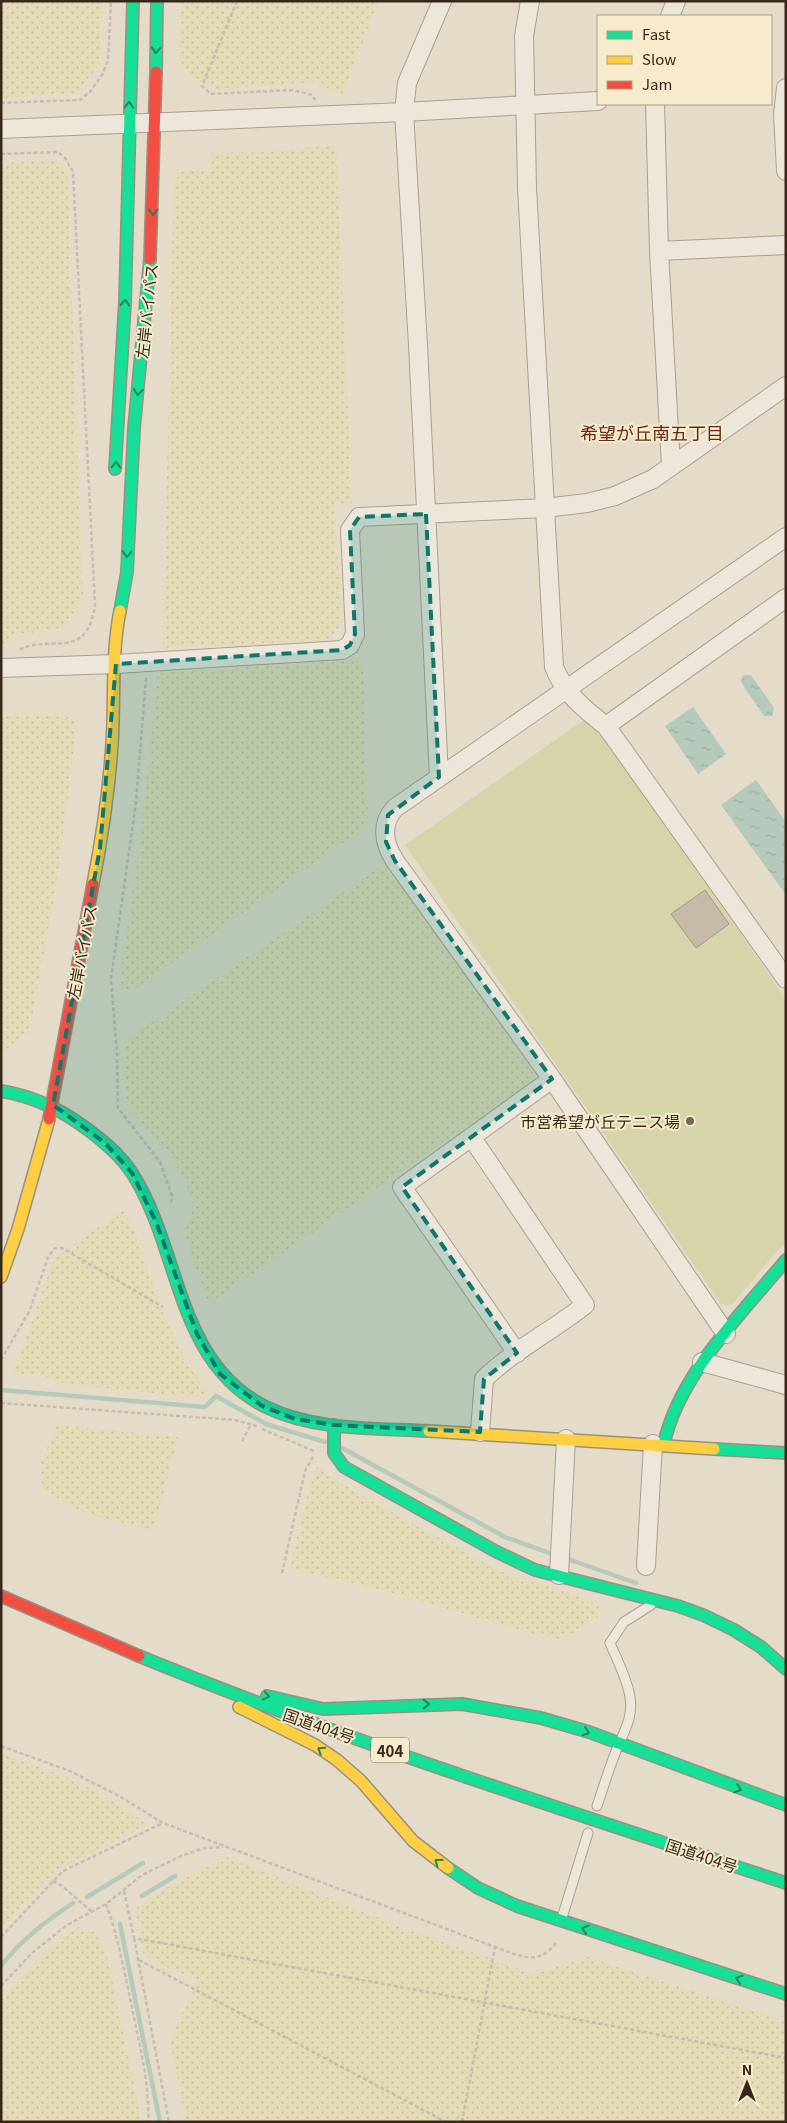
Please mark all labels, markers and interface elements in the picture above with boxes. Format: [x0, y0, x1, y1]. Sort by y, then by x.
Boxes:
legend [597, 15, 772, 105]
text: Fast [642, 23, 671, 44]
one-way arrow [150, 46, 161, 54]
text: Slow [642, 48, 676, 69]
text: Jam [642, 73, 672, 94]
one-way arrow [124, 101, 134, 109]
one-way arrow [148, 209, 158, 217]
street label: 左岸バイパス [129, 262, 163, 360]
one-way arrow [120, 299, 131, 307]
one-way arrow [133, 388, 144, 396]
district label: 希望が丘南五丁目 [580, 419, 724, 445]
one-way arrow [110, 461, 121, 469]
one-way arrow [122, 550, 133, 558]
street label: 左岸バイパス [60, 903, 102, 1001]
place label: 市営希望が丘テニス場 [520, 1109, 680, 1133]
marker: 市営希望が丘テニス場 [684, 1115, 696, 1127]
one-way arrow [261, 1690, 270, 1701]
one-way arrow [423, 1699, 431, 1709]
street label: 国道404号 [280, 1702, 358, 1748]
one-way arrow [581, 1726, 589, 1736]
road number: 404 [371, 1738, 409, 1762]
one-way arrow [318, 1747, 327, 1756]
one-way arrow [733, 1783, 741, 1793]
street label: 国道404号 [663, 1832, 741, 1878]
one-way arrow [435, 1859, 444, 1867]
one-way arrow [581, 1925, 589, 1935]
one-way arrow [736, 1975, 744, 1985]
north arrow [722, 2058, 772, 2108]
text: N [742, 2059, 752, 2079]

